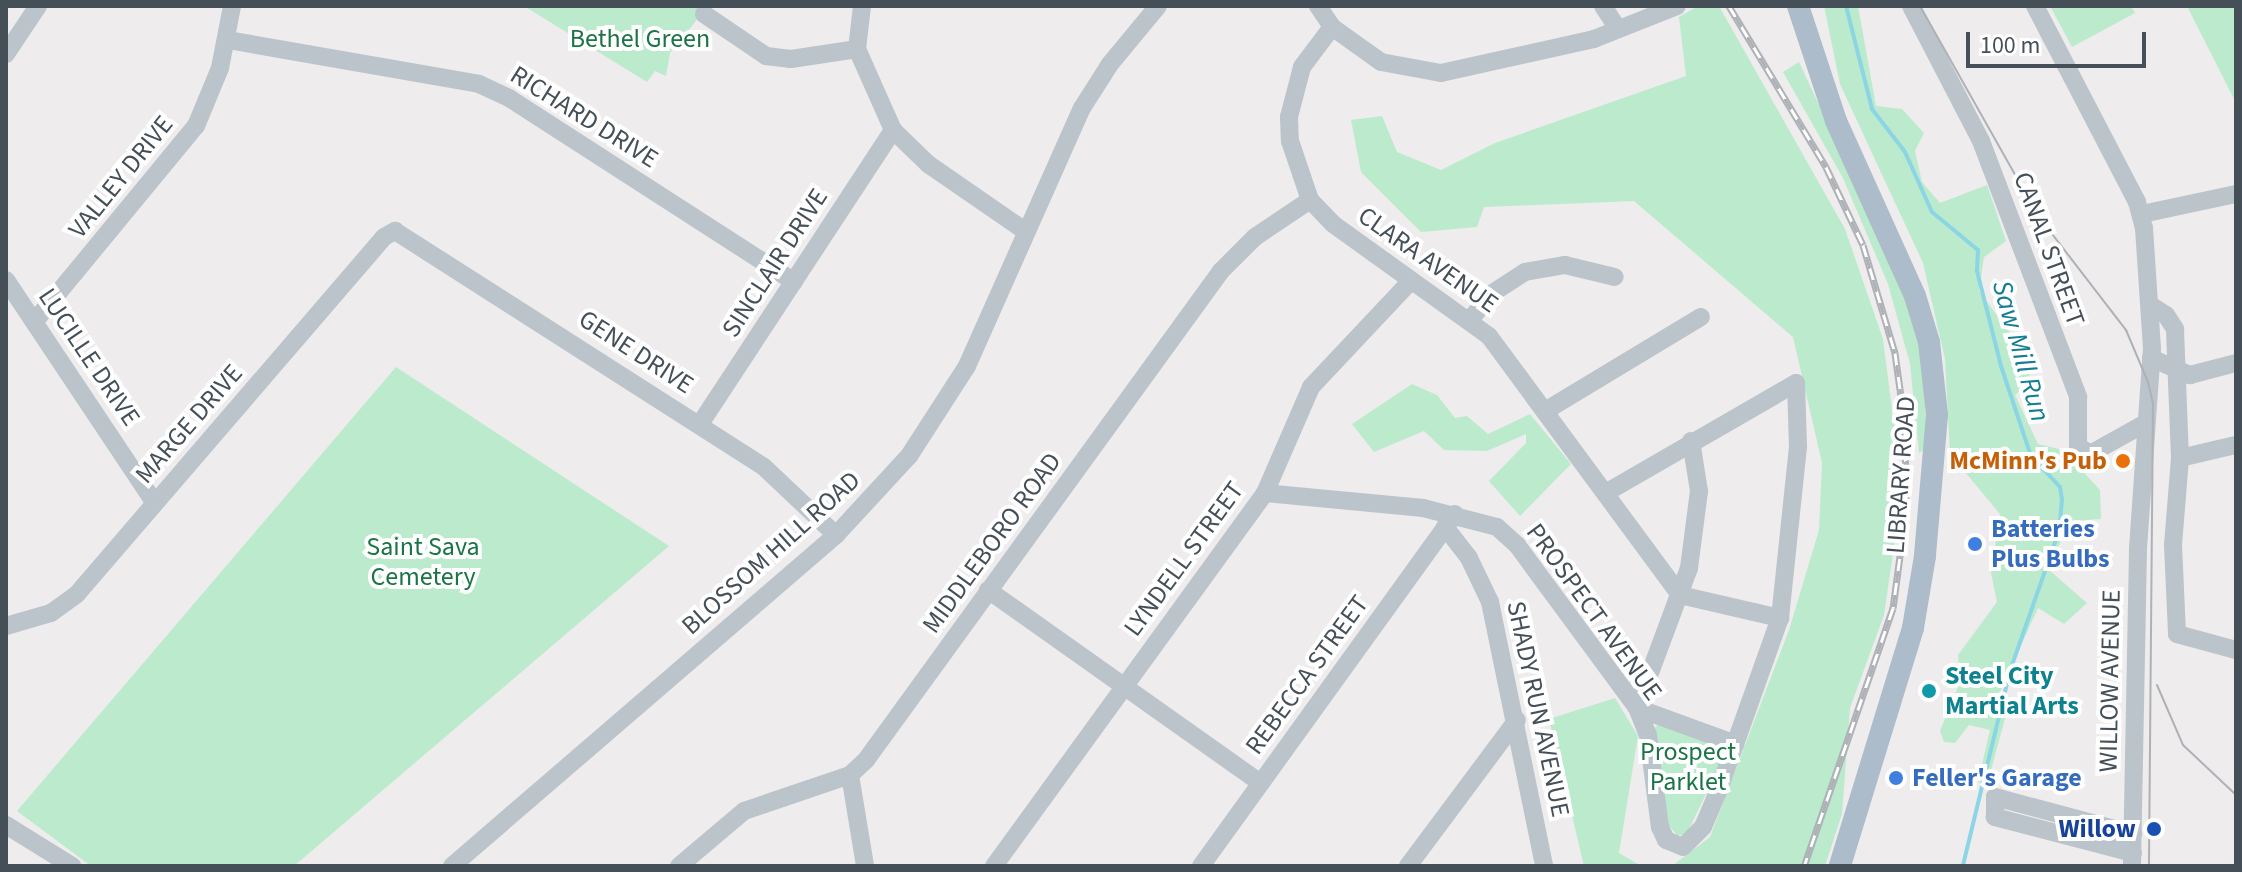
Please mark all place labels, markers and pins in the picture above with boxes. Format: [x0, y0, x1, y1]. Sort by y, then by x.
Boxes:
place label: McMinn's Pub [1949, 445, 2107, 477]
marker: McMinn's Pub [2114, 452, 2132, 470]
place label: Batteries Plus Bulbs [1991, 513, 2110, 574]
marker: Batteries Plus Bulbs [1966, 535, 1984, 553]
place label: Steel City Martial Arts [1945, 660, 2079, 722]
marker: Steel City Martial Arts [1920, 682, 1938, 700]
place label: Feller's Garage [1912, 762, 2082, 794]
marker: Feller's Garage [1887, 769, 1905, 787]
place label: Willow [2058, 813, 2136, 845]
marker: Willow [2143, 818, 2165, 840]

